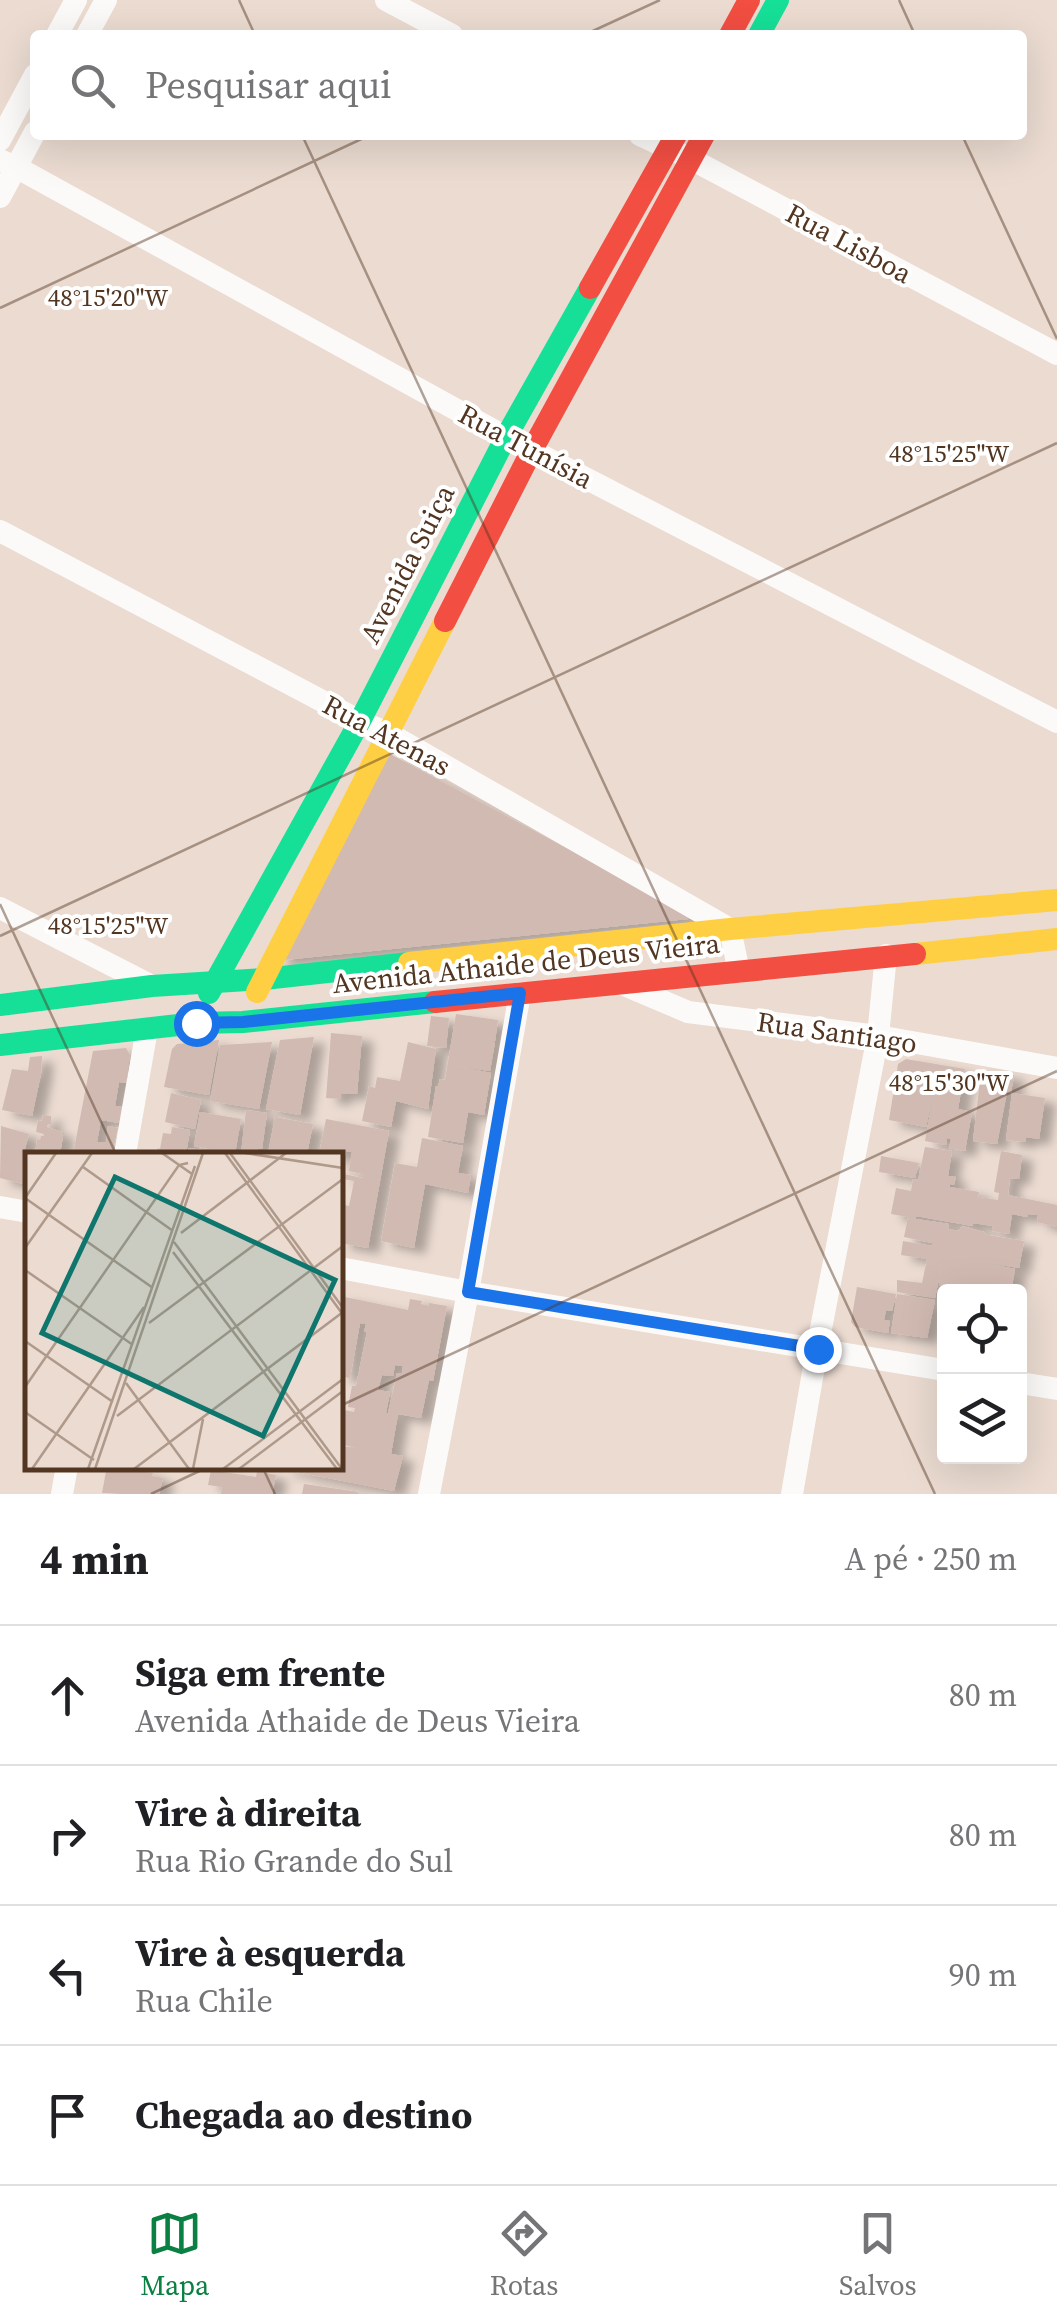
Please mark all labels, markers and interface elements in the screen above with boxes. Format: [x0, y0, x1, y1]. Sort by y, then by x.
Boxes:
search box [30, 30, 1027, 140]
icon: search [65, 58, 120, 113]
text: Pesquisar aqui [145, 59, 392, 111]
street label: Rua Lisboa [779, 194, 919, 292]
text: 48°15'20"W [48, 280, 168, 314]
street label: Rua Tunísia [452, 395, 601, 498]
text: 48°15'25"W [889, 436, 1009, 470]
street label: Avenida Suiça [351, 478, 464, 650]
street label: Rua Atenas [316, 685, 458, 785]
text: 48°15'25"W [48, 908, 168, 942]
street label: Avenida Athaide de Deus Vieira [330, 924, 722, 1002]
route start [174, 1001, 220, 1047]
street label: Rua Santiago [754, 1002, 920, 1062]
text: 48°15'30"W [889, 1065, 1009, 1099]
inset map [25, 1152, 342, 1469]
map controls [937, 1284, 1027, 1464]
button: locate [937, 1284, 1027, 1374]
route end [796, 1327, 842, 1373]
button: layers [937, 1374, 1027, 1464]
text: 4 min [40, 1530, 149, 1588]
text: A pé · 250 m [845, 1537, 1017, 1581]
text: Siga em frente [135, 1647, 385, 1699]
icon: ahead [40, 1668, 95, 1723]
text: 80 m [949, 1673, 1017, 1717]
text: Avenida Athaide de Deus Vieira [135, 1699, 580, 1743]
text: Vire à direita [135, 1787, 361, 1839]
icon: right [40, 1808, 95, 1863]
text: 80 m [949, 1813, 1017, 1857]
text: Rua Rio Grande do Sul [135, 1839, 453, 1883]
text: Vire à esquerda [135, 1927, 405, 1979]
icon: left [40, 1948, 95, 2003]
text: 90 m [949, 1953, 1017, 1997]
text: Rua Chile [135, 1979, 273, 2023]
icon: arrive [40, 2088, 95, 2143]
text: Chegada ao destino [135, 2089, 473, 2141]
tab: Mapa [140, 2206, 209, 2304]
tab: Rotas [490, 2206, 558, 2304]
tab: Salvos [839, 2206, 917, 2304]

